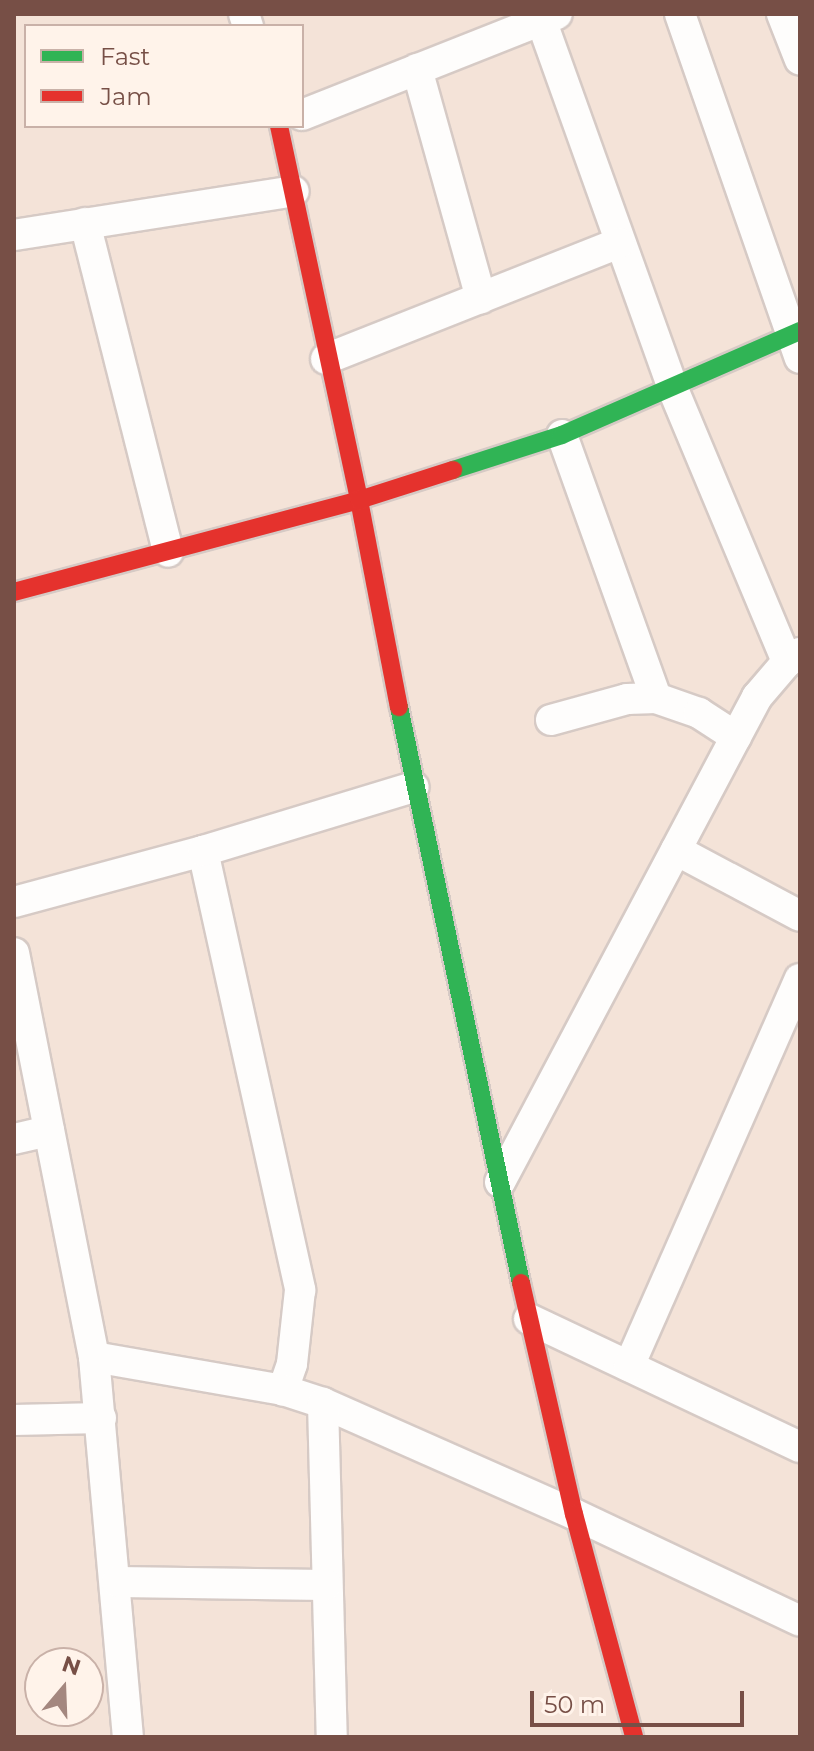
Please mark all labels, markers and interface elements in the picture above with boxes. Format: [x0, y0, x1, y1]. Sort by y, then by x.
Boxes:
legend [24, 24, 304, 128]
text: Fast [100, 42, 150, 71]
text: Jam [100, 82, 152, 111]
north arrow [24, 1647, 104, 1727]
text: N [59, 1650, 84, 1681]
scale bar [534, 1675, 748, 1725]
text: 50 m [544, 1690, 605, 1719]

